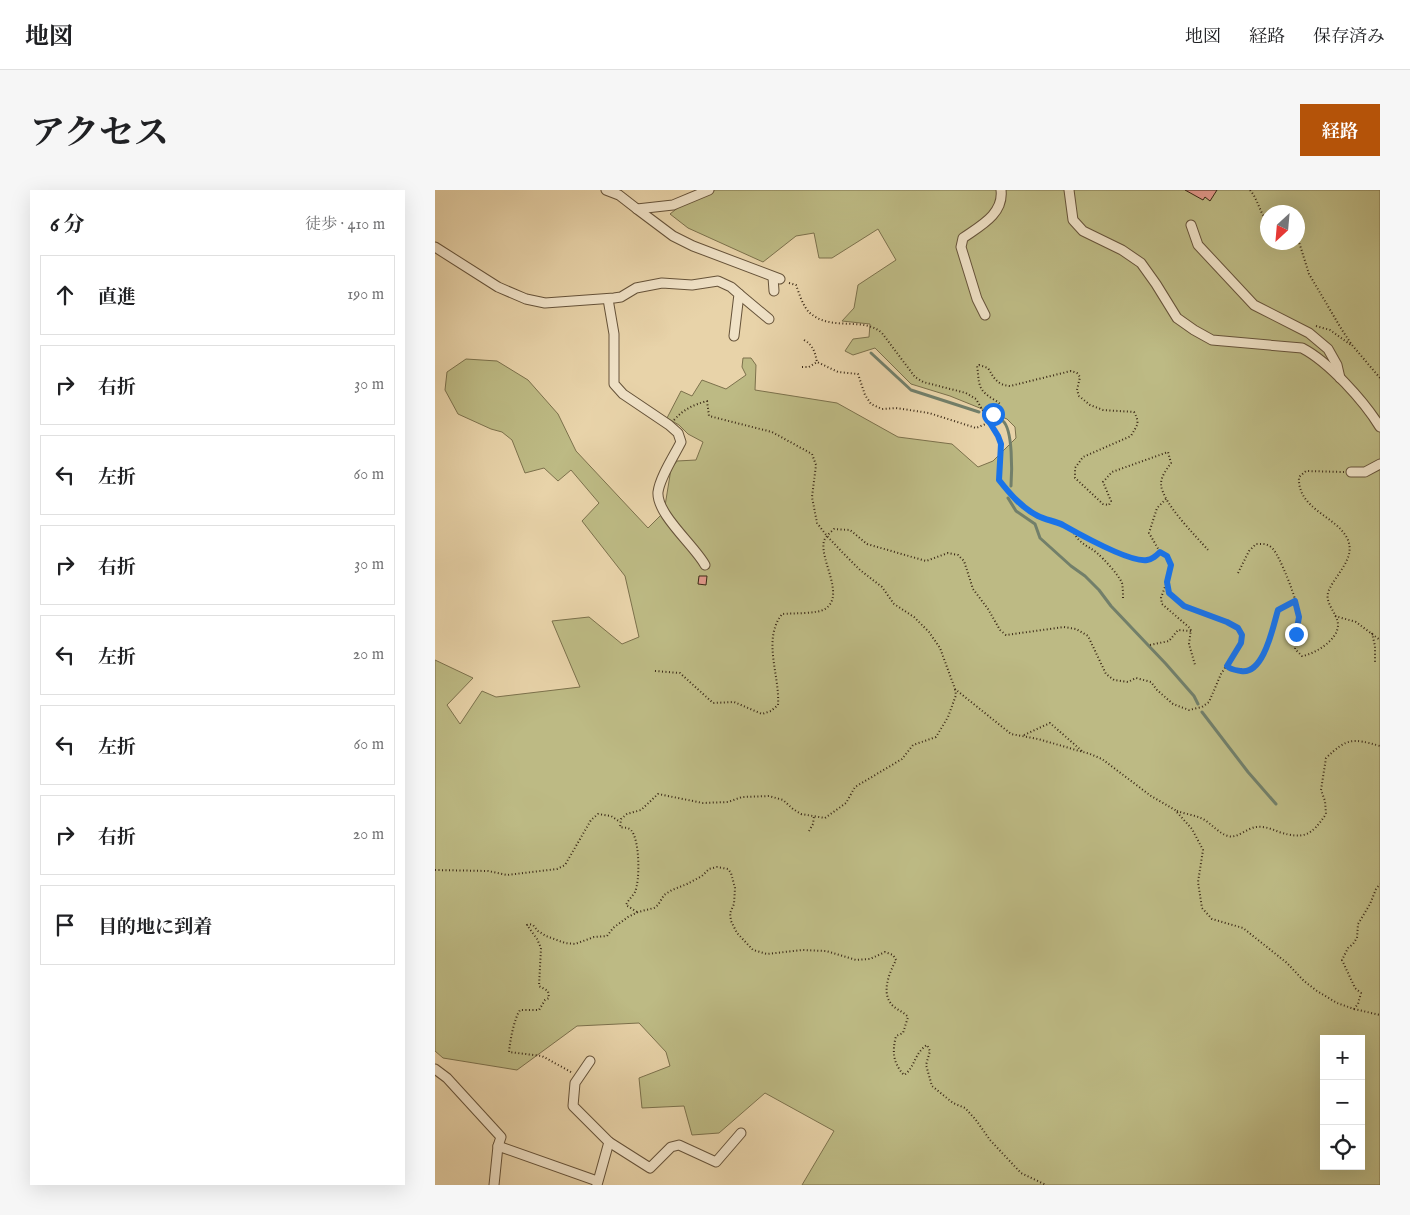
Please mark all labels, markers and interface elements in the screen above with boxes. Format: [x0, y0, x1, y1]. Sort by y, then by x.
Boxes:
text: 地図 [25, 22, 73, 53]
text: 地図 [1185, 26, 1221, 49]
text: 経路 [1249, 26, 1285, 49]
text: 保存済み [1313, 26, 1385, 49]
button: 経路 [1300, 104, 1380, 156]
text: アクセス [30, 112, 169, 157]
north arrow [1260, 205, 1305, 250]
text: 6 分 [50, 212, 84, 239]
text: 徒歩 · 410 m [305, 215, 385, 235]
icon: ahead [51, 281, 79, 309]
text: 190 m [347, 285, 384, 305]
text: 直進 [98, 286, 136, 310]
icon: right [51, 371, 79, 399]
text: 30 m [354, 375, 384, 395]
text: 右折 [98, 376, 136, 400]
route start [982, 403, 1005, 426]
icon: left [51, 461, 79, 489]
text: 60 m [354, 465, 384, 485]
text: 左折 [98, 466, 136, 490]
icon: right [51, 551, 79, 579]
text: 30 m [354, 555, 384, 575]
text: 右折 [98, 556, 136, 580]
route end [1285, 623, 1308, 646]
icon: left [51, 641, 79, 669]
text: 20 m [353, 645, 384, 665]
text: 左折 [98, 646, 136, 670]
icon: left [51, 731, 79, 759]
text: 60 m [354, 735, 384, 755]
text: 左折 [98, 736, 136, 760]
icon: right [51, 821, 79, 849]
text: 20 m [353, 825, 384, 845]
text: 右折 [98, 826, 136, 850]
icon: arrive [51, 911, 79, 939]
text: 目的地に到着 [98, 916, 212, 940]
map controls [1320, 1035, 1365, 1170]
button: + [1320, 1035, 1365, 1080]
button: − [1320, 1080, 1365, 1125]
button: locate [1320, 1125, 1365, 1170]

